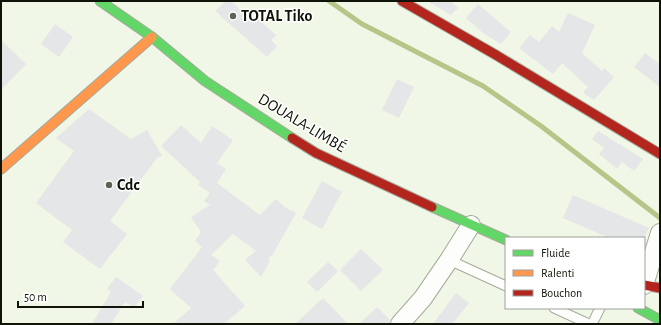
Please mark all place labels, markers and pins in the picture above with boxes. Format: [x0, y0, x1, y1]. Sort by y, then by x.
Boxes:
place label: TOTAL Tiko [241, 8, 312, 24]
marker: TOTAL Tiko [228, 11, 238, 21]
place label: Cdc [117, 177, 140, 193]
marker: Cdc [104, 180, 114, 190]

